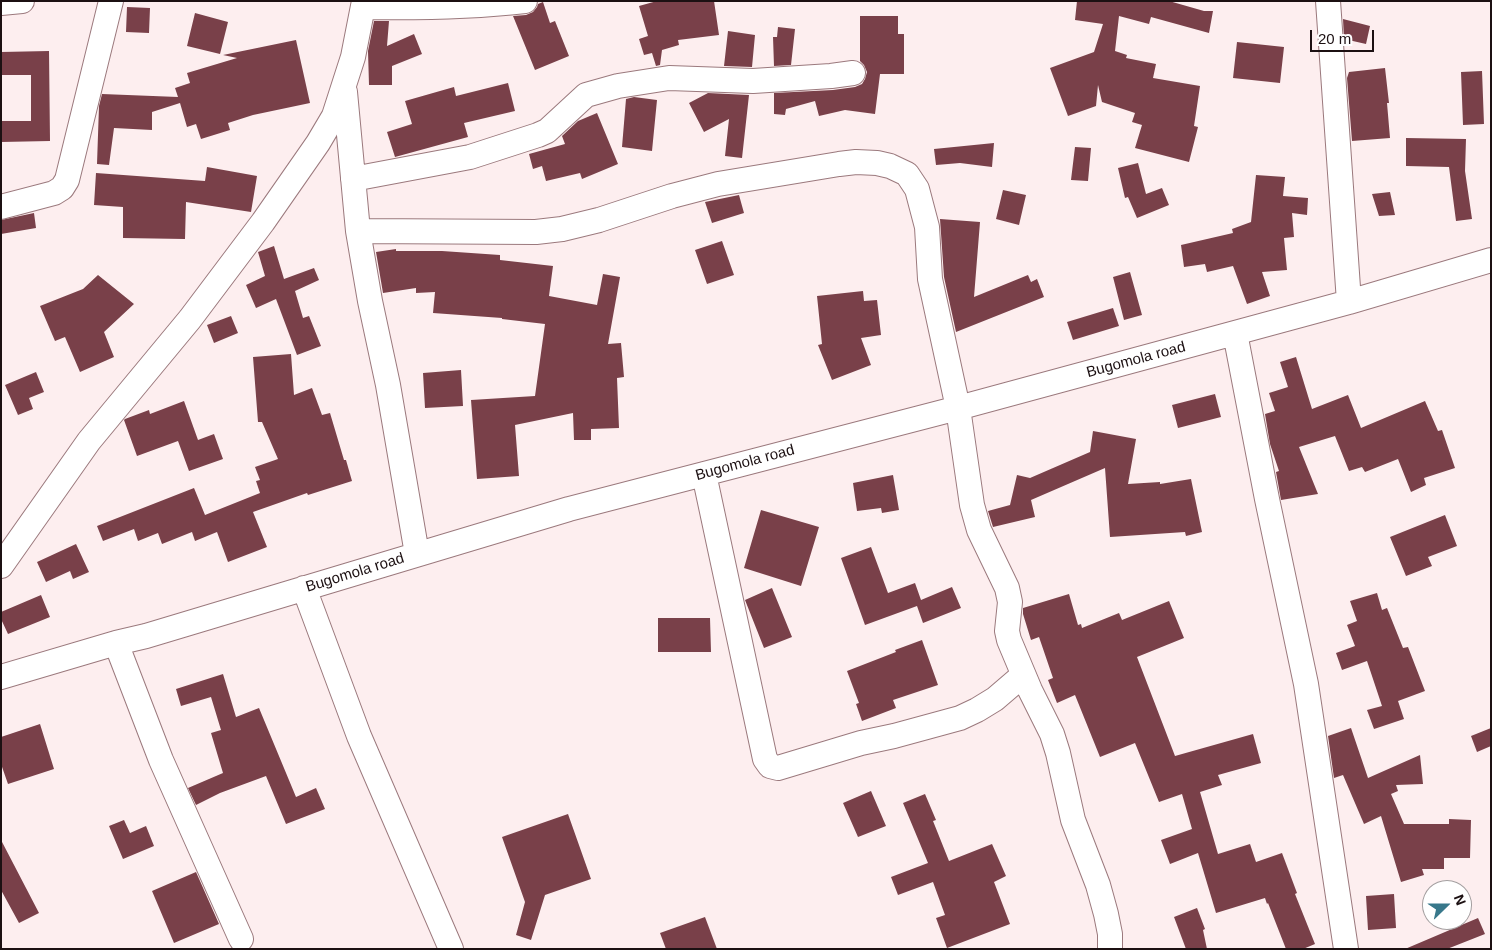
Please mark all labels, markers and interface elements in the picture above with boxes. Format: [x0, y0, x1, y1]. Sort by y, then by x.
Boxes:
scale bar [1312, 20, 1376, 52]
text: 20 m [1318, 30, 1351, 47]
street label: Bugomola road [1085, 338, 1187, 382]
street label: Bugomola road [694, 441, 796, 485]
street label: Bugomola road [304, 550, 406, 596]
north arrow [1422, 880, 1472, 930]
text: N [1451, 892, 1469, 907]

